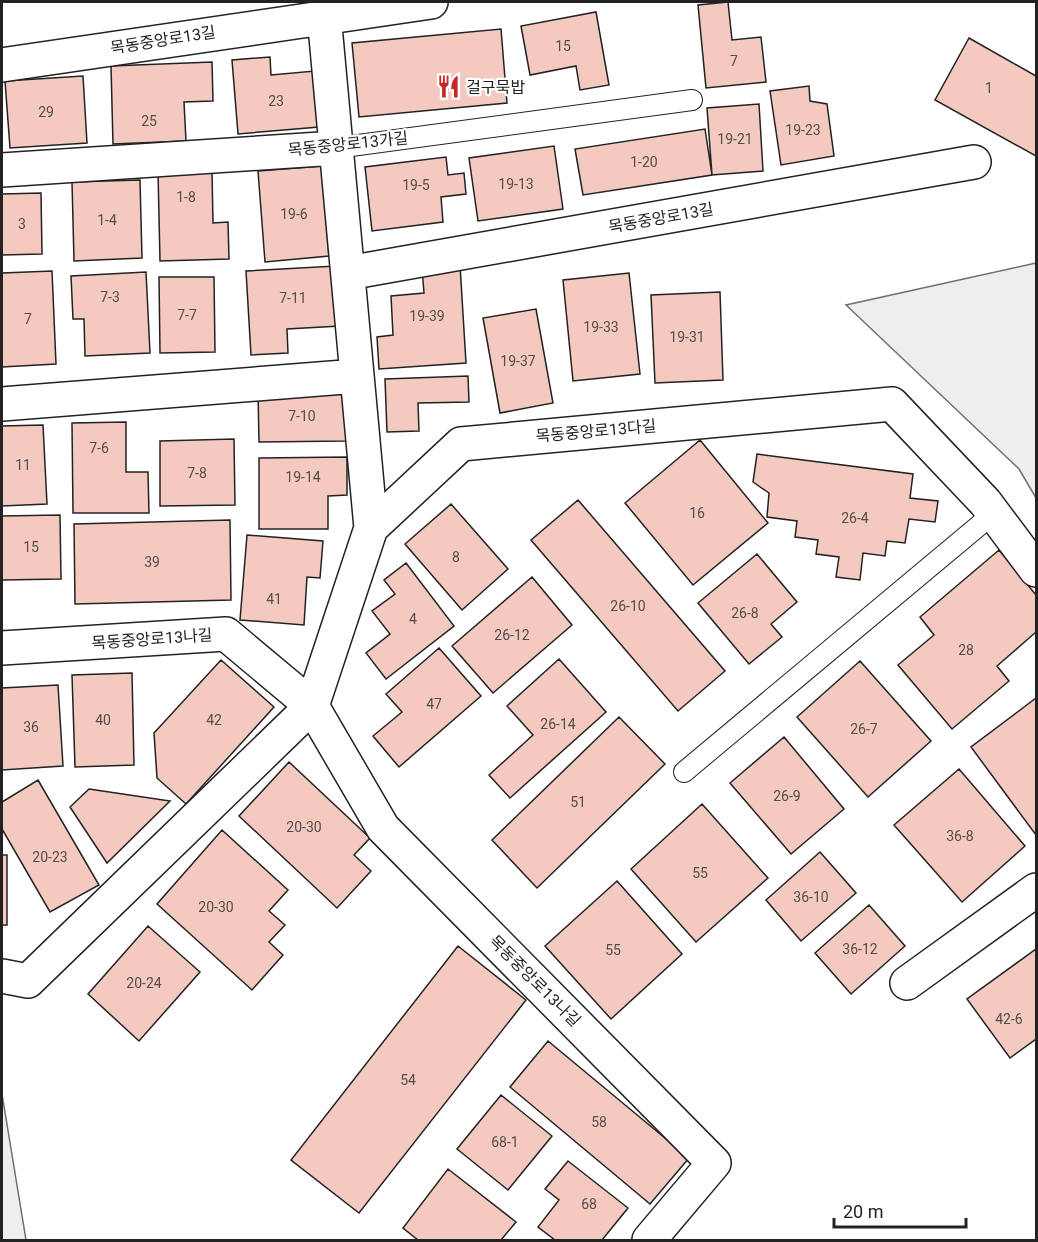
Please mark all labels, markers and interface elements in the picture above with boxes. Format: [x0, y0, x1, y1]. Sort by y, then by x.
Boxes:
street label: 목동중앙로13길 [109, 22, 217, 58]
house number: 15 [555, 38, 571, 54]
house number: 7 [730, 53, 738, 69]
restaurant icon: 걸구묵밥 [435, 74, 461, 100]
place label: 걸구묵밥 [466, 78, 525, 97]
house number: 1 [985, 80, 993, 96]
house number: 23 [268, 93, 284, 109]
house number: 29 [38, 104, 54, 120]
house number: 25 [141, 113, 157, 129]
house number: 19-23 [785, 122, 821, 138]
street label: 목동중앙로13가길 [287, 128, 409, 160]
house number: 19-21 [717, 131, 753, 147]
house number: 1-20 [630, 154, 658, 170]
house number: 19-13 [498, 176, 534, 192]
house number: 19-5 [402, 177, 430, 193]
house number: 1-8 [176, 189, 196, 205]
street label: 목동중앙로13길 [607, 199, 715, 237]
house number: 19-6 [280, 206, 308, 222]
house number: 1-4 [97, 212, 117, 228]
house number: 3 [18, 216, 26, 232]
house number: 7-3 [100, 289, 120, 305]
house number: 7-11 [279, 290, 307, 306]
house number: 7-7 [177, 307, 197, 323]
house number: 19-39 [409, 308, 445, 324]
house number: 7 [24, 311, 32, 327]
house number: 19-33 [583, 319, 619, 335]
house number: 19-31 [669, 329, 705, 345]
house number: 19-37 [500, 353, 536, 369]
house number: 7-10 [288, 408, 316, 424]
street label: 목동중앙로13다길 [535, 416, 657, 446]
house number: 7-6 [89, 440, 109, 456]
house number: 11 [15, 457, 31, 473]
house number: 7-8 [187, 465, 207, 481]
house number: 19-14 [285, 469, 321, 485]
house number: 16 [689, 505, 705, 521]
house number: 26-4 [841, 510, 869, 526]
house number: 15 [23, 539, 39, 555]
house number: 8 [452, 549, 460, 565]
house number: 39 [144, 554, 160, 570]
house number: 41 [266, 591, 282, 607]
house number: 26-10 [610, 598, 646, 614]
house number: 26-8 [731, 605, 759, 621]
house number: 4 [409, 611, 417, 627]
street label: 목동중앙로13나길 [91, 625, 213, 653]
house number: 26-12 [494, 627, 530, 643]
house number: 28 [958, 642, 974, 658]
house number: 47 [426, 696, 442, 712]
house number: 40 [95, 712, 111, 728]
house number: 42 [206, 712, 222, 728]
house number: 26-14 [540, 716, 576, 732]
house number: 36 [23, 719, 39, 735]
house number: 26-7 [850, 721, 878, 737]
house number: 26-9 [773, 788, 801, 804]
house number: 51 [570, 794, 586, 810]
house number: 20-30 [286, 819, 322, 835]
house number: 36-8 [946, 828, 974, 844]
house number: 20-23 [32, 849, 68, 865]
house number: 55 [692, 865, 708, 881]
house number: 36-10 [793, 889, 829, 905]
house number: 20-30 [198, 899, 234, 915]
street label: 목동중앙로13나길 [485, 931, 585, 1031]
house number: 36-12 [842, 941, 878, 957]
house number: 55 [605, 942, 621, 958]
house number: 20-24 [126, 975, 162, 991]
house number: 42-6 [995, 1011, 1023, 1027]
house number: 54 [400, 1072, 416, 1088]
house number: 58 [591, 1114, 607, 1130]
house number: 68-1 [491, 1134, 519, 1150]
scale bar [834, 1191, 966, 1229]
house number: 68 [581, 1196, 597, 1212]
text: 20 m [843, 1201, 883, 1222]

